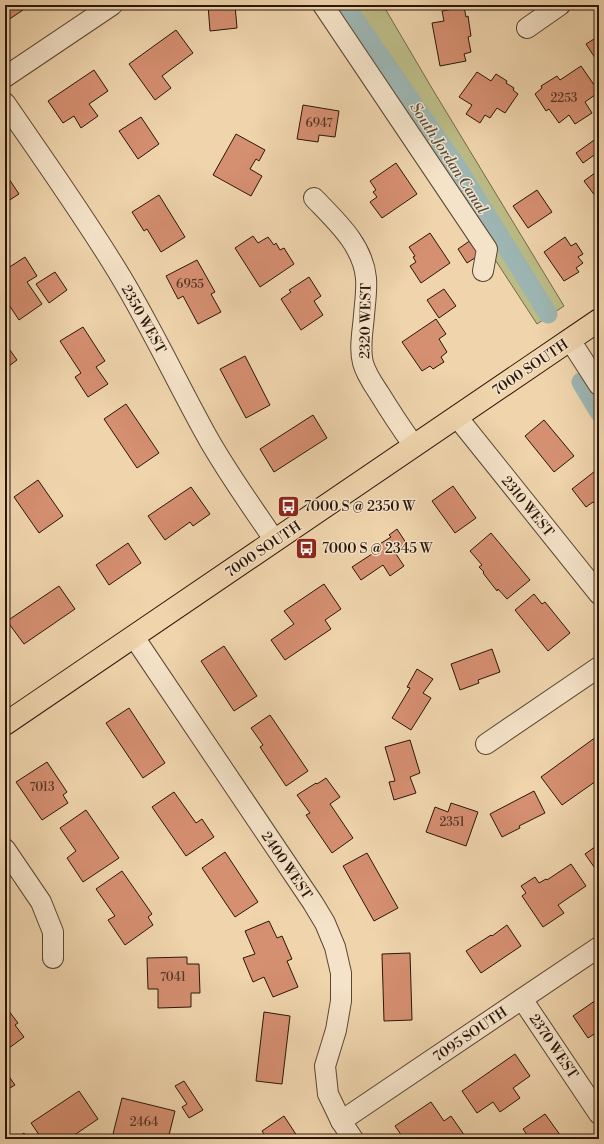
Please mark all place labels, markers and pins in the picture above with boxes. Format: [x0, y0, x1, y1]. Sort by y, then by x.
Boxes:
bus stop icon: 7000 S @ 2350 W [275, 493, 301, 519]
place label: 7000 S @ 2350 W [304, 498, 417, 516]
bus stop icon: 7000 S @ 2345 W [294, 535, 320, 561]
place label: 7000 S @ 2345 W [322, 540, 434, 558]

